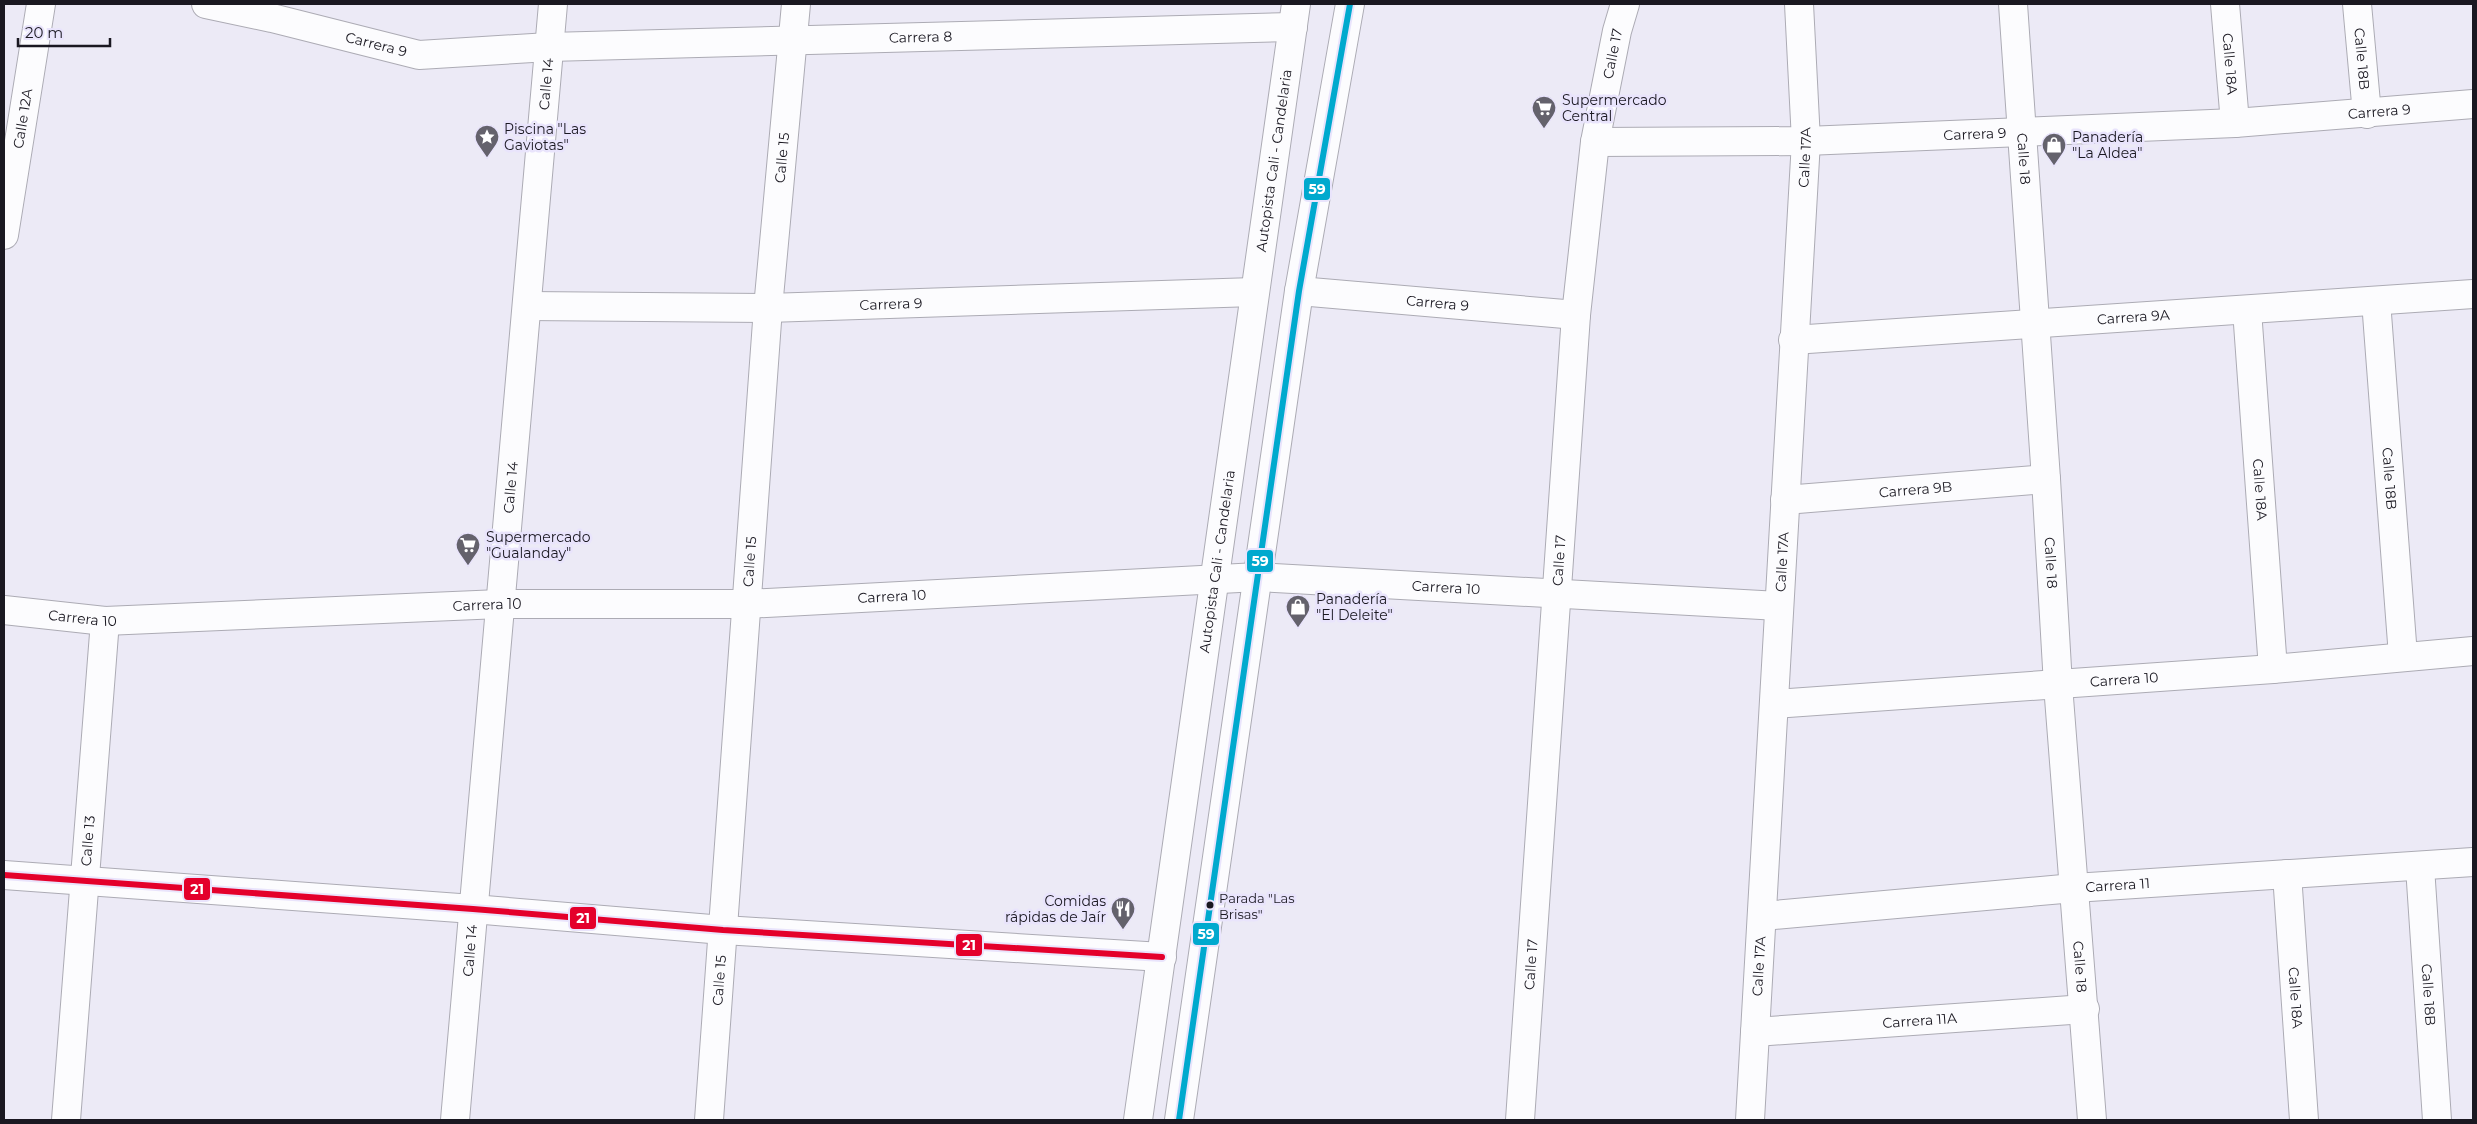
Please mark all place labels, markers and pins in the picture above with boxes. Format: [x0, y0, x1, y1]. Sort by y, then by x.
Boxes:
place label: Supermercado Central [1562, 91, 1667, 125]
supermarket icon: Supermercado Central [1531, 95, 1557, 129]
place label: Piscina "Las Gaviotas" [504, 120, 586, 154]
place icon: Piscina "Las Gaviotas" [474, 124, 500, 158]
place label: Panadería "La Aldea" [2072, 128, 2143, 162]
shop icon: Panadería "La Aldea" [2041, 132, 2067, 166]
place label: Supermercado "Gualanday" [486, 528, 591, 562]
supermarket icon: Supermercado "Gualanday" [455, 532, 481, 566]
place label: Panadería "El Deleite" [1316, 590, 1393, 624]
shop icon: Panadería "El Deleite" [1285, 594, 1311, 628]
place label: Parada "Las Brisas" [1219, 890, 1295, 922]
place label: Comidas rápidas de Jaír [1005, 892, 1106, 926]
restaurant icon: Comidas rápidas de Jaír [1110, 896, 1136, 930]
marker: Parada "Las Brisas" [1205, 900, 1215, 910]

